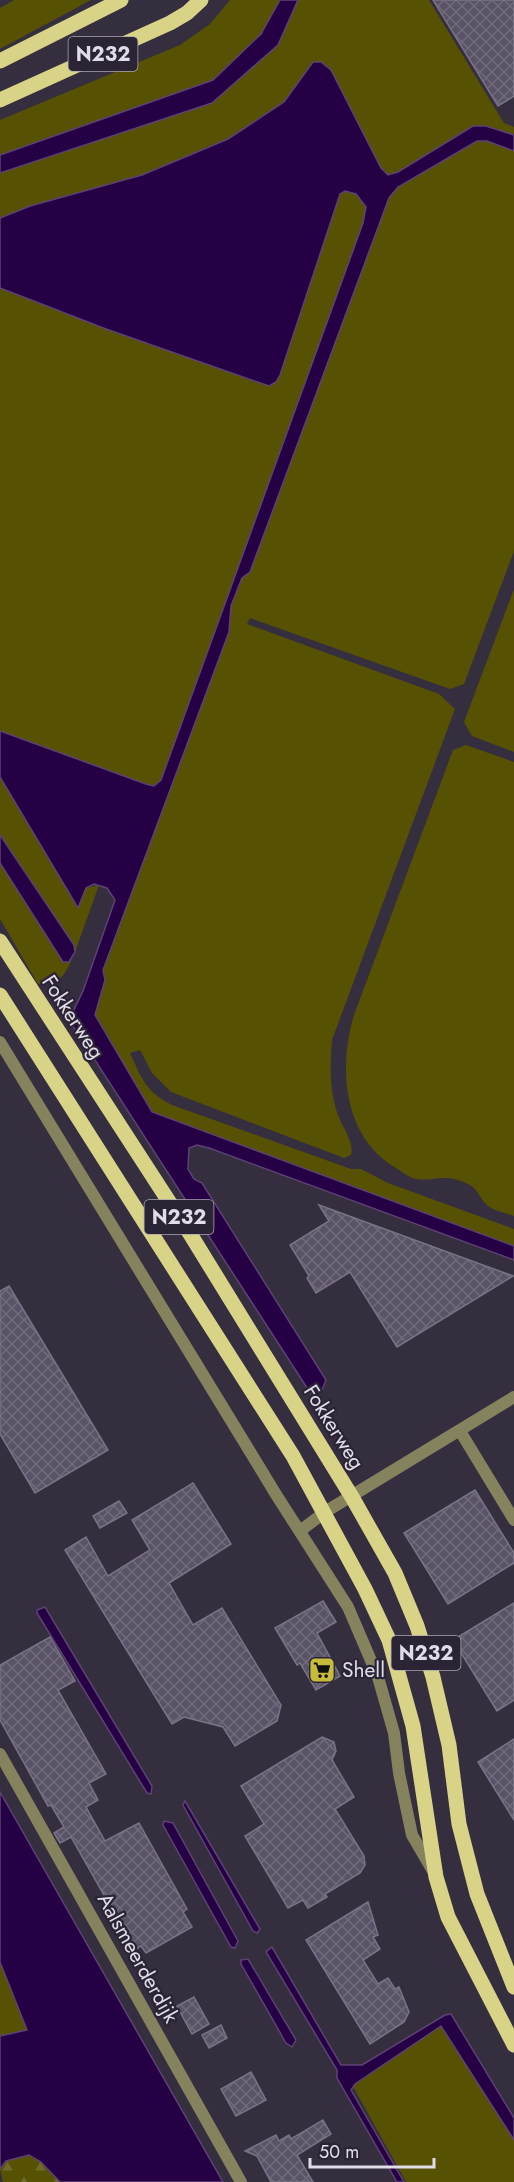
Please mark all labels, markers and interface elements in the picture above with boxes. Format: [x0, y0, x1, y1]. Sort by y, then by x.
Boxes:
road number: N232 [68, 37, 138, 71]
street label: Fokkerweg [35, 969, 111, 1065]
road number: N232 [144, 1200, 213, 1234]
street label: Fokkerweg [296, 1379, 372, 1475]
road number: N232 [392, 1636, 460, 1670]
supermarket icon: Shell [307, 1655, 337, 1685]
place label: Shell [342, 1655, 385, 1685]
street label: Aalsmeerderdijk [90, 1888, 186, 2029]
scale bar [310, 2131, 434, 2169]
text: 50 m [319, 2139, 359, 2165]

